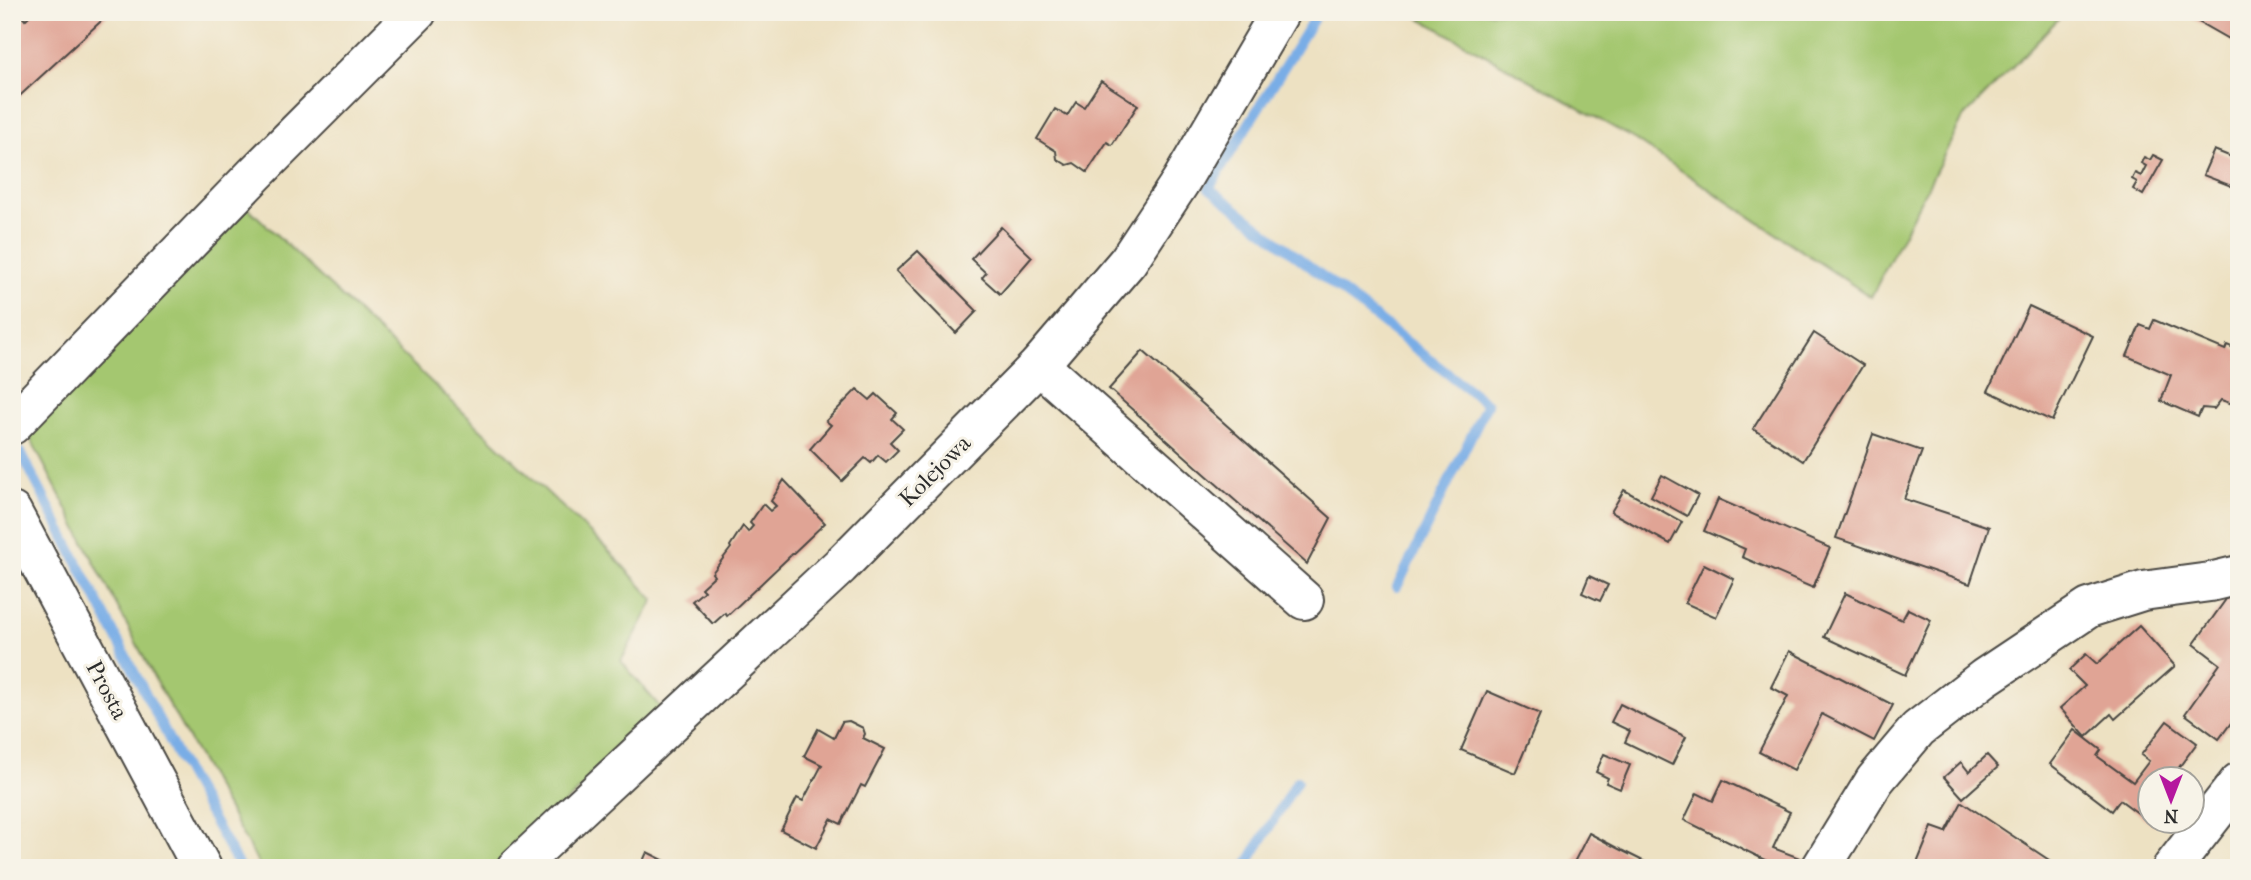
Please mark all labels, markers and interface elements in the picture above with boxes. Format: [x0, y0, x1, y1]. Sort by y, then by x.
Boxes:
street label: Kolejowa [894, 429, 977, 512]
street label: Prosta [80, 656, 134, 724]
north arrow [2136, 764, 2206, 834]
text: N [2163, 805, 2178, 827]

